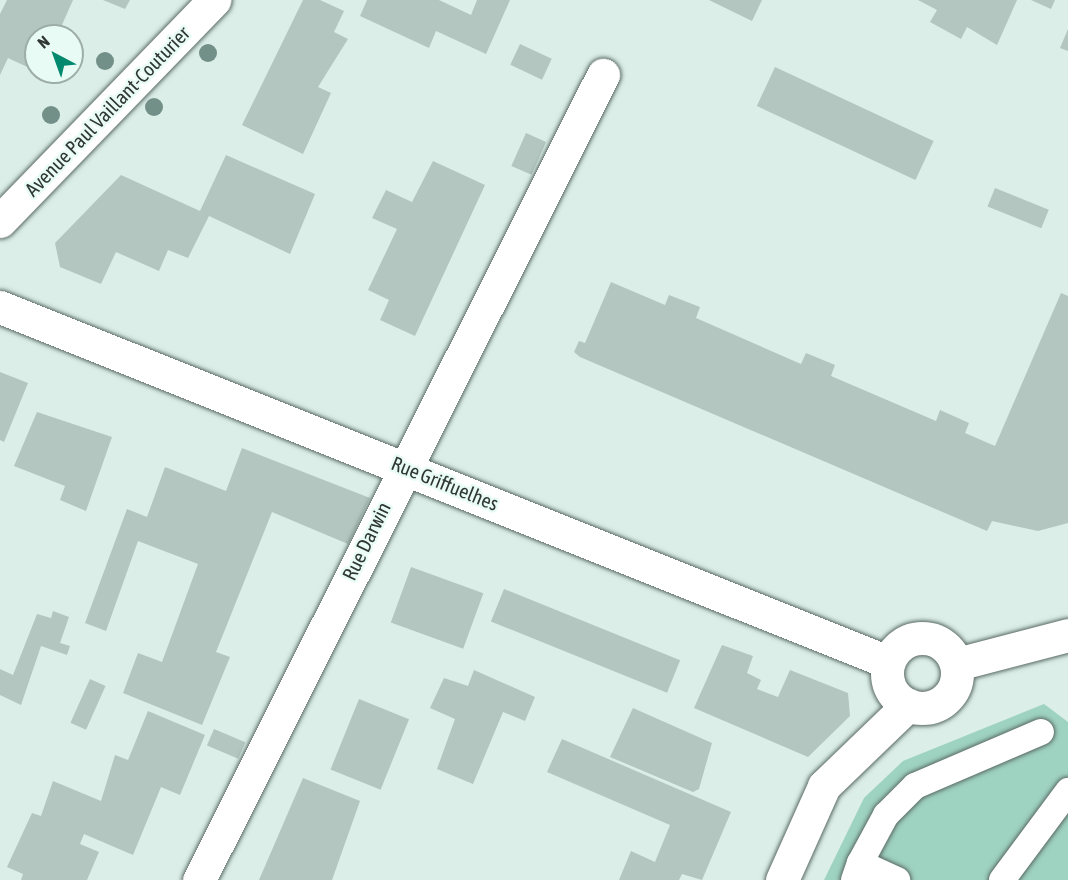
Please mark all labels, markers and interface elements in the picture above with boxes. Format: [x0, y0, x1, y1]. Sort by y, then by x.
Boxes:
street label: Avenue Paul Vaillant-Couturier [20, 21, 194, 201]
north arrow [24, 24, 84, 84]
text: N [34, 32, 53, 52]
street label: Rue Griffuelhes [388, 451, 502, 515]
street label: Rue Darwin [337, 498, 395, 584]

